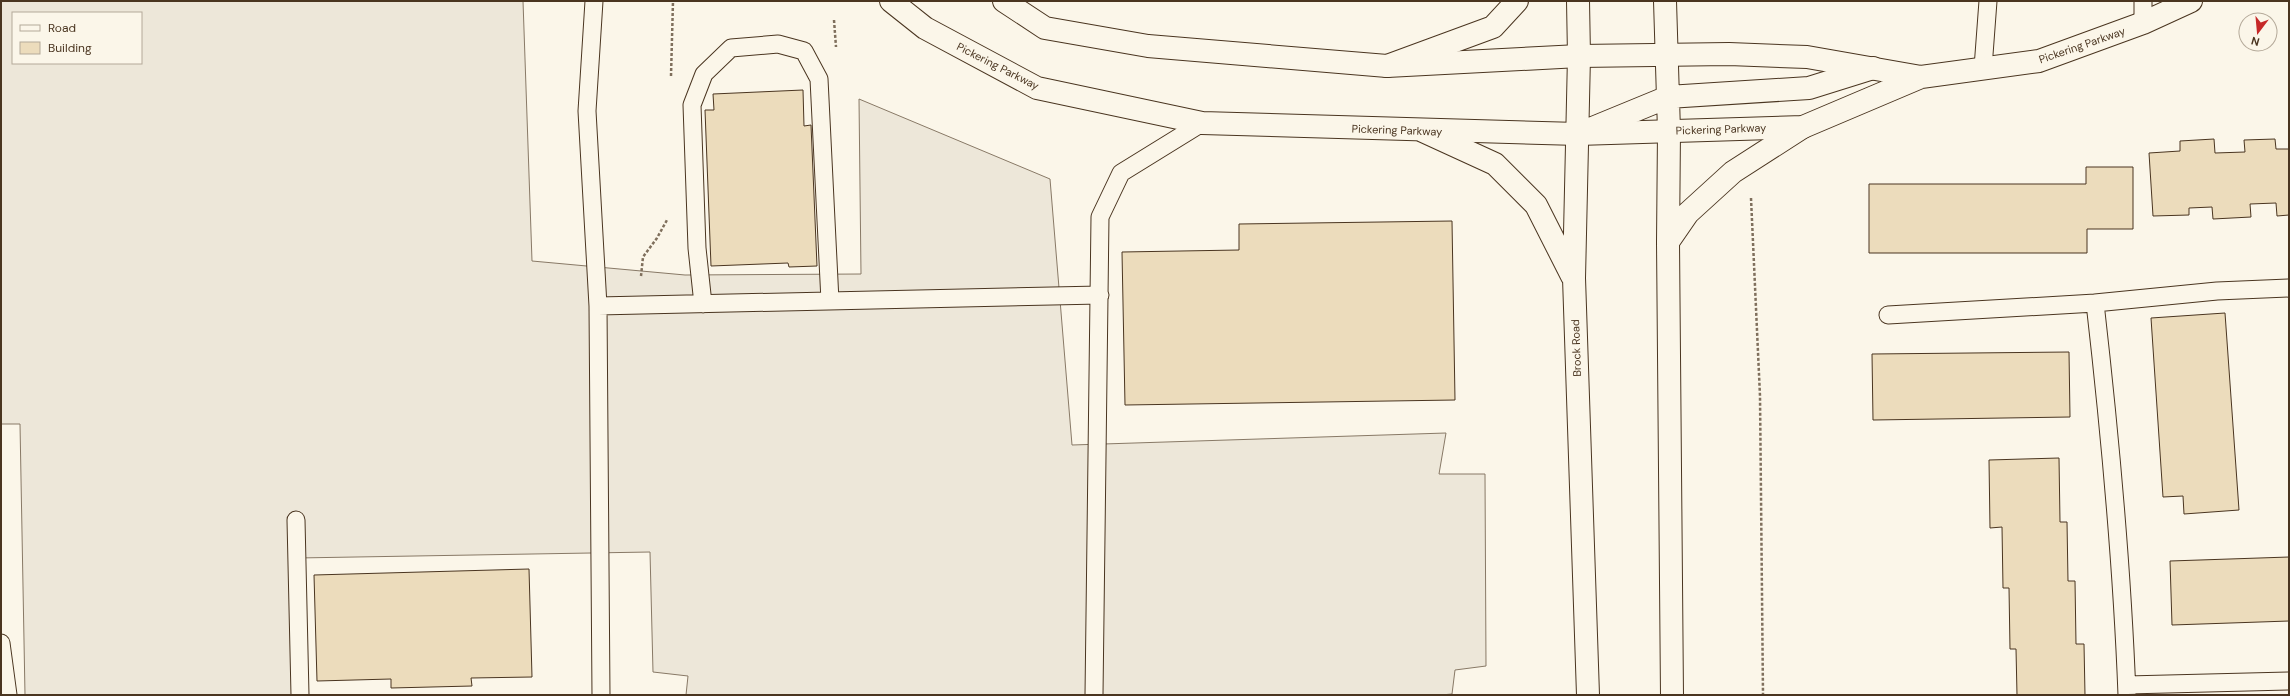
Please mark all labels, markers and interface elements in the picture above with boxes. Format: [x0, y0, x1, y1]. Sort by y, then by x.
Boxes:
legend [12, 12, 142, 64]
north arrow [2238, 12, 2278, 52]
text: Road [48, 20, 76, 36]
street label: Pickering Parkway [2037, 24, 2127, 66]
text: N [2249, 34, 2261, 49]
street label: Pickering Parkway [954, 39, 1042, 93]
text: Building [48, 40, 92, 56]
street label: Pickering Parkway [1675, 120, 1767, 138]
street label: Pickering Parkway [1351, 121, 1443, 139]
street label: Brock Road [1568, 319, 1584, 377]

